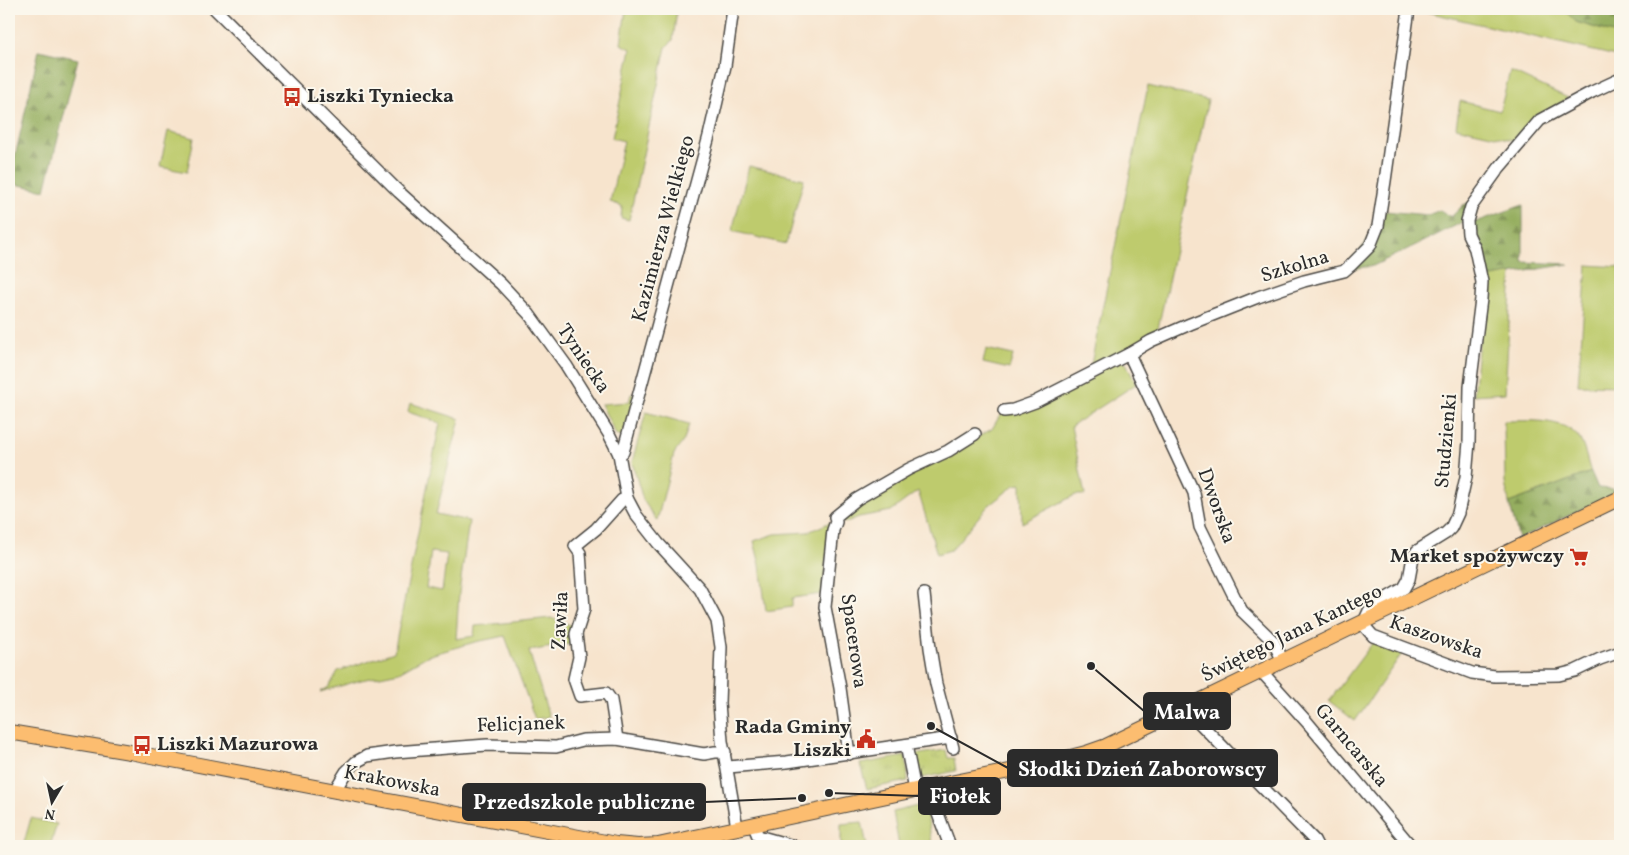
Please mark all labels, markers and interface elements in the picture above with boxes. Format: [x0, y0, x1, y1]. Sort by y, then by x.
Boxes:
place label: Liszki Tyniecka [307, 83, 454, 111]
bus stop icon: Liszki Tyniecka [281, 86, 303, 108]
street label: Kazimierza Wielkiego [626, 132, 702, 326]
street label: Szkolna [1257, 243, 1333, 291]
street label: Tyniecka [550, 319, 617, 399]
street label: Studzienki [1429, 392, 1465, 490]
street label: Dworska [1189, 464, 1243, 548]
place label: Market spożywczy [1390, 543, 1564, 571]
supermarket icon: Market spożywczy [1568, 546, 1590, 568]
street label: Świętego Jana Kantego [1197, 578, 1387, 690]
street label: Zawiła [545, 591, 577, 651]
street label: Spacerowa [833, 592, 873, 690]
street label: Kaszowska [1385, 609, 1487, 667]
callout: Malwa [1144, 693, 1230, 729]
street label: Garncarska [1308, 698, 1394, 794]
text: Malwa [1154, 699, 1220, 728]
street label: Felicjanek [476, 709, 566, 741]
place label: Rada Gminy Liszki [735, 714, 851, 765]
public building icon: Rada Gminy Liszki [855, 728, 877, 750]
place label: Liszki Mazurowa [157, 731, 319, 759]
bus stop icon: Liszki Mazurowa [131, 734, 153, 756]
callout: Słodki Dzień Zaborowscy [1008, 750, 1277, 786]
text: Słodki Dzień Zaborowscy [1018, 756, 1266, 785]
street label: Krakowska [341, 759, 443, 805]
north arrow [28, 778, 78, 828]
callout: Fiołek [919, 778, 1000, 814]
text: Fiołek [929, 783, 991, 812]
callout: Przedszkole publiczne [463, 784, 705, 820]
text: Przedszkole publiczne [473, 789, 695, 818]
text: N [44, 803, 57, 824]

